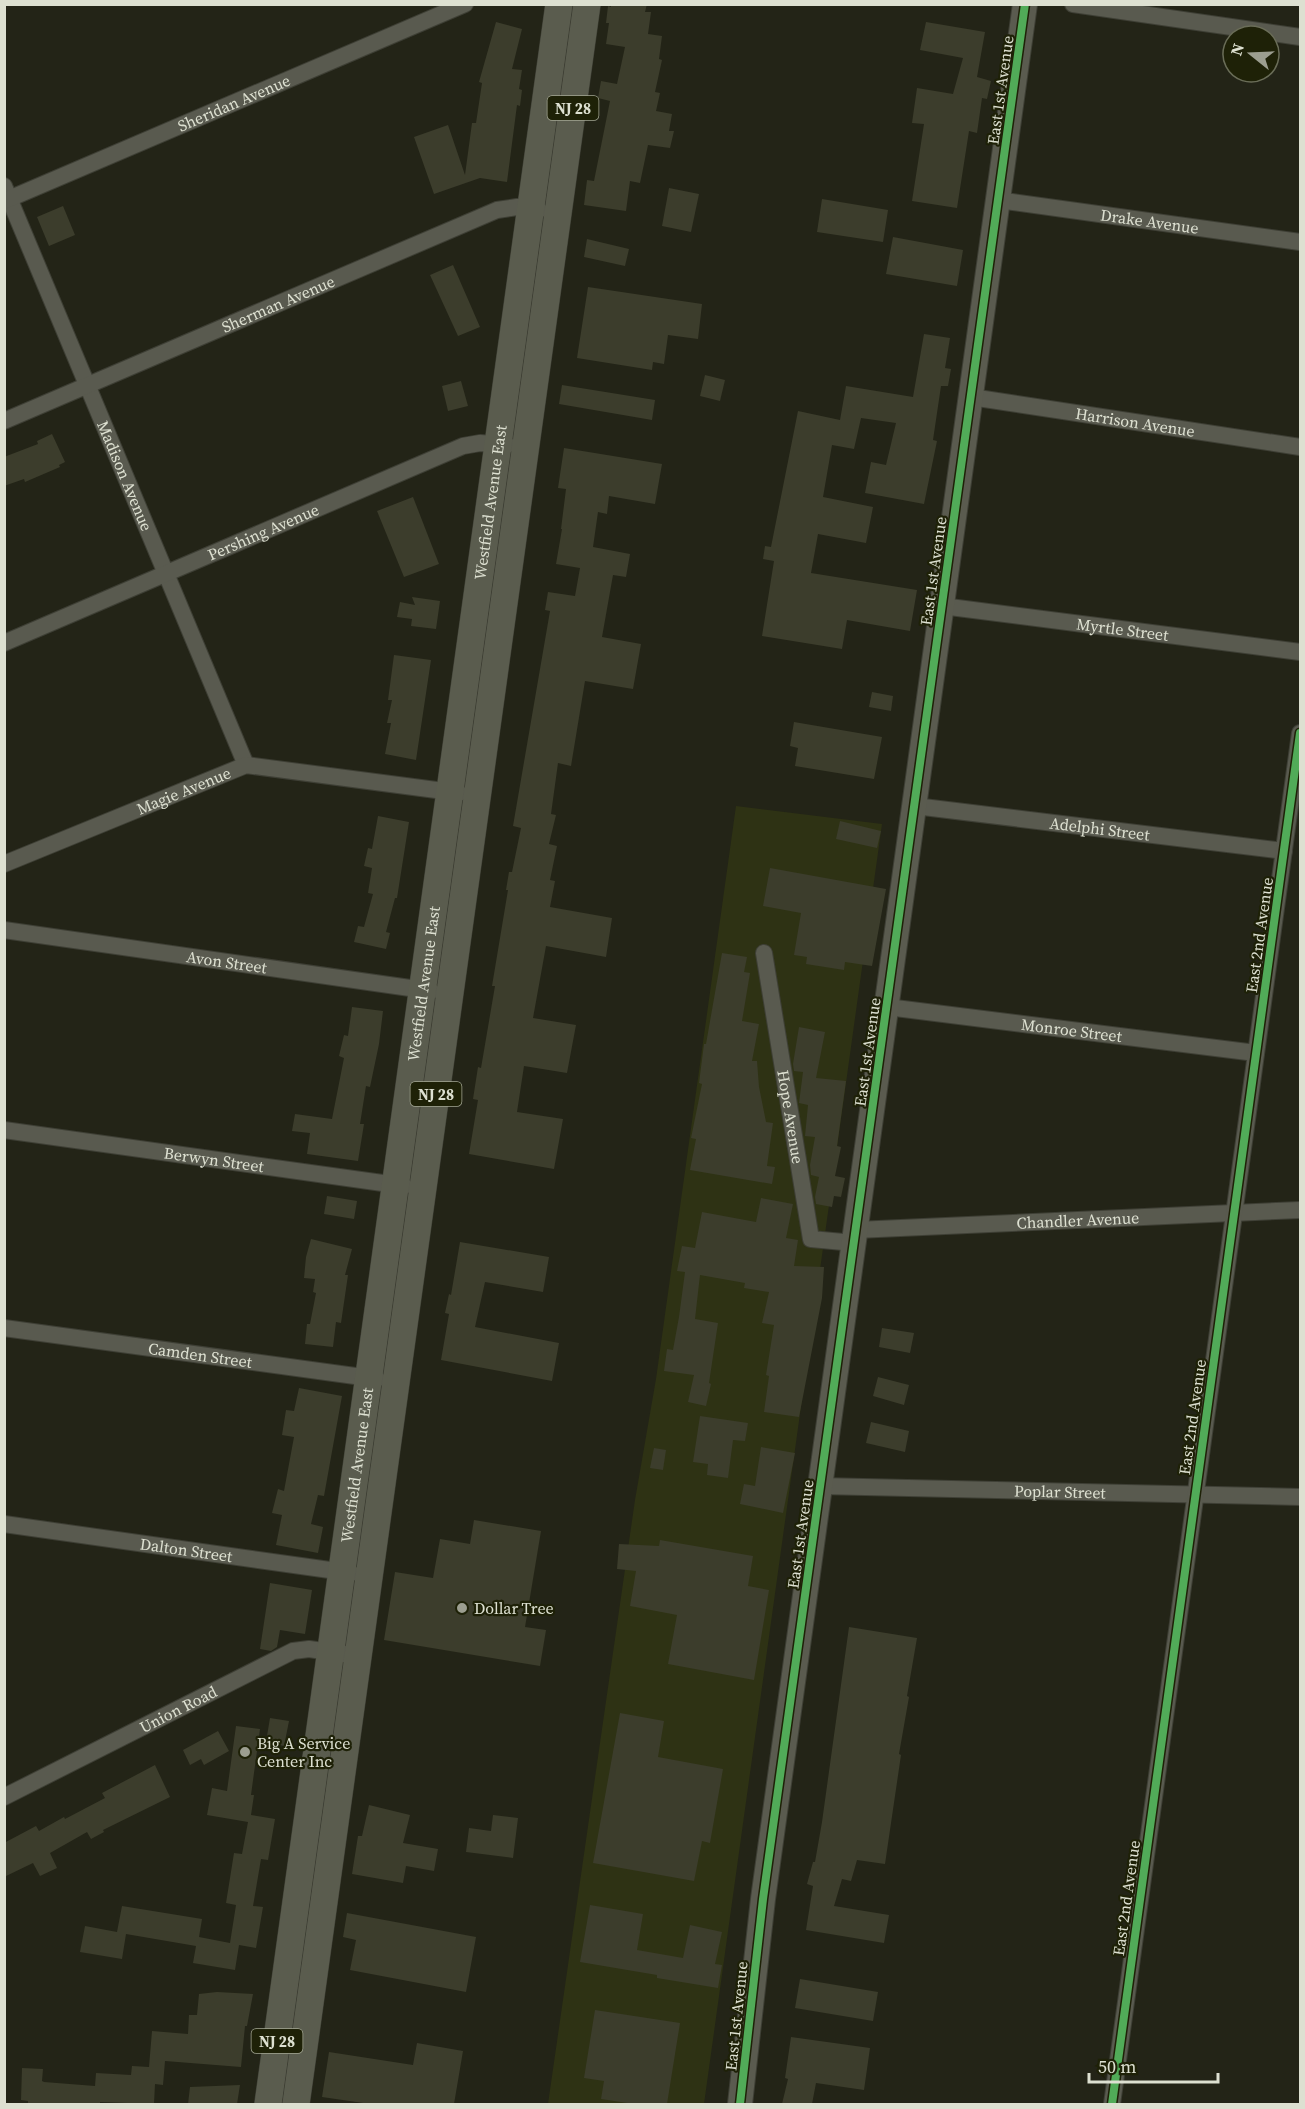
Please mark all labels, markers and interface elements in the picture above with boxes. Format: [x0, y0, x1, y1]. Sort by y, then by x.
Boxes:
north arrow [1221, 24, 1281, 84]
street label: East 1st Avenue [981, 34, 1019, 146]
text: N [1224, 40, 1249, 58]
street label: Sheridan Avenue [174, 69, 294, 137]
road number: NJ 28 [548, 96, 598, 120]
street label: Drake Avenue [1099, 203, 1200, 239]
street label: Sherman Avenue [218, 270, 338, 338]
street label: Harrison Avenue [1074, 402, 1196, 442]
street label: Madison Avenue [92, 417, 158, 534]
street label: Westfield Avenue East [468, 423, 512, 581]
street label: Pershing Avenue [204, 498, 322, 565]
street label: East 1st Avenue [914, 515, 952, 627]
street label: Myrtle Street [1075, 612, 1171, 646]
street label: Magie Avenue [133, 761, 234, 820]
street label: Adelphi Street [1048, 812, 1152, 846]
street label: East 2nd Avenue [1240, 876, 1278, 994]
street label: Westfield Avenue East [402, 904, 445, 1063]
street label: Avon Street [185, 945, 269, 979]
street label: East 1st Avenue [848, 996, 886, 1108]
street label: Monroe Street [1020, 1013, 1124, 1047]
street label: Hope Avenue [772, 1068, 809, 1165]
road number: NJ 28 [410, 1082, 462, 1106]
street label: Berwyn Street [163, 1142, 266, 1177]
street label: Chandler Avenue [1016, 1206, 1140, 1234]
street label: Camden Street [147, 1337, 254, 1373]
street label: East 2nd Avenue [1173, 1358, 1211, 1476]
street label: Westfield Avenue East [335, 1385, 378, 1544]
street label: East 1st Avenue [781, 1478, 819, 1590]
street label: Poplar Street [1014, 1479, 1107, 1504]
street label: Dalton Street [139, 1532, 235, 1567]
place label: Dollar Tree [474, 1597, 554, 1619]
marker: Dollar Tree [455, 1601, 469, 1615]
street label: Union Road [136, 1680, 221, 1738]
place label: Big A Service Center Inc [257, 1732, 350, 1772]
marker: Big A Service Center Inc [238, 1745, 252, 1759]
street label: East 2nd Avenue [1107, 1839, 1145, 1957]
street label: East 1st Avenue [719, 1960, 753, 2072]
road number: NJ 28 [252, 2029, 302, 2053]
scale bar [1089, 2046, 1218, 2084]
text: 50 m [1098, 2054, 1136, 2079]

